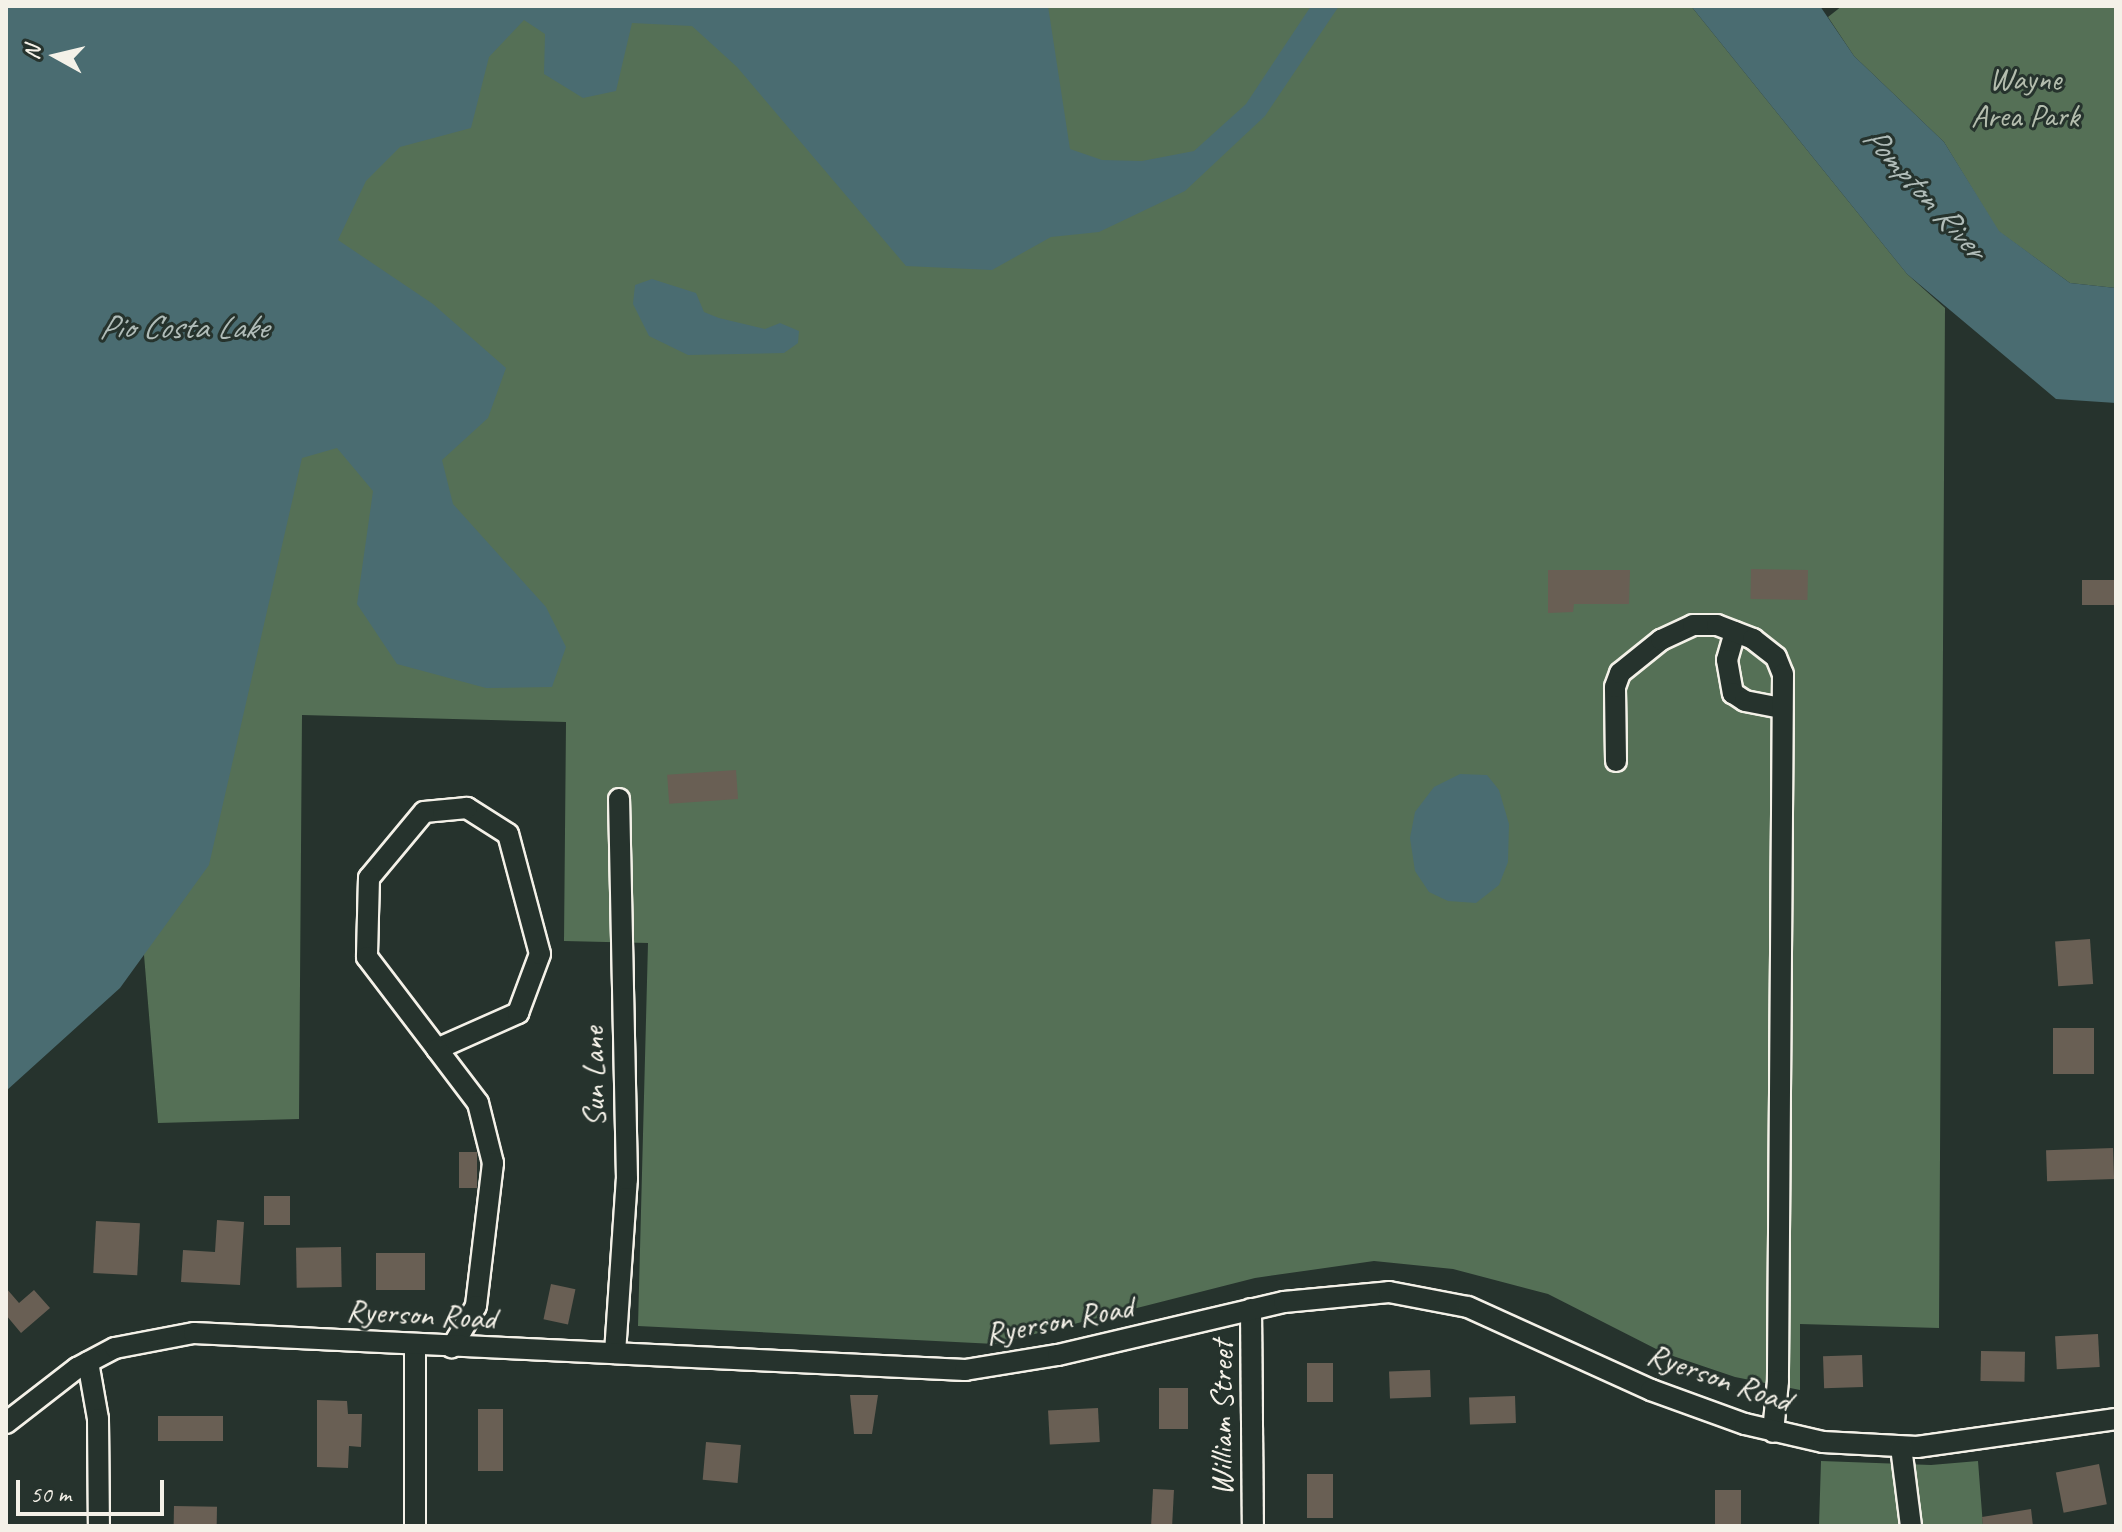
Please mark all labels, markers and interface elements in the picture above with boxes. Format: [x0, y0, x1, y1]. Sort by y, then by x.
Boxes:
north arrow [16, 16, 96, 96]
text: N [17, 44, 47, 61]
park label: Wayne Area Park [1971, 61, 2079, 136]
water label: Pompton River [1855, 117, 1995, 267]
water label: Pio Costa Lake [99, 307, 267, 347]
street label: Sun Lane [574, 1026, 614, 1128]
street label: Ryerson Road [982, 1288, 1136, 1354]
street label: Ryerson Road [346, 1292, 496, 1338]
street label: Ryerson Road [1643, 1336, 1795, 1420]
street label: William Street [1203, 1340, 1241, 1496]
scale bar [20, 1464, 168, 1514]
text: 50 m [30, 1479, 71, 1509]

